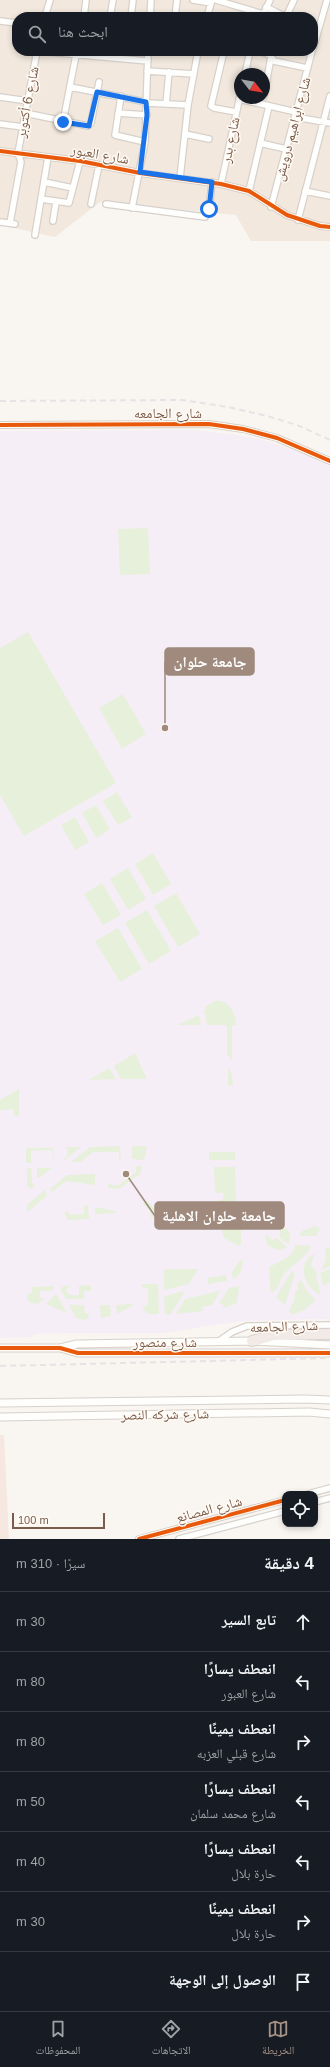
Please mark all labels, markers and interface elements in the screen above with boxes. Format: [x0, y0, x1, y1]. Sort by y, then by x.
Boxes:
search box [12, 12, 318, 56]
icon: search [26, 23, 48, 45]
text: ابحث هنا [58, 23, 108, 40]
street label: شارع 6 أكتوبر [12, 65, 44, 140]
north arrow [234, 68, 270, 104]
street label: شارع ابراهيم درويش [270, 75, 315, 183]
route end [54, 113, 72, 131]
street label: شارع بدر [217, 116, 245, 166]
street label: شارع العبور [68, 141, 130, 169]
route start [200, 200, 218, 218]
street label: شارع الجامعه [134, 405, 202, 423]
callout: جامعة حلوان [165, 648, 254, 675]
text: جامعة حلوان [173, 653, 247, 671]
callout: جامعة حلوان الاهلية [155, 1202, 284, 1229]
text: جامعة حلوان الاهلية [162, 1207, 276, 1225]
street label: شارع الجامعه [250, 1317, 318, 1337]
street label: شارع منصور [132, 1334, 197, 1352]
street label: شارع شركه النصر [120, 1405, 209, 1425]
map controls [282, 1491, 318, 1527]
button: locate [282, 1491, 318, 1527]
street label: شارع المصانع [174, 1493, 244, 1527]
scale bar [12, 1511, 105, 1530]
text: 100 m [18, 1514, 49, 1526]
text: 4 دقيقة [264, 1554, 314, 1573]
text: سيرًا · 310 m [16, 1556, 85, 1571]
text: تابع السير [222, 1611, 276, 1628]
icon: ahead [292, 1611, 314, 1633]
text: 30 m [16, 1614, 45, 1629]
text: انعطف يسارًا [204, 1660, 276, 1677]
icon: left [292, 1671, 314, 1693]
text: 80 m [16, 1674, 45, 1689]
text: شارع العبور [222, 1686, 276, 1701]
text: انعطف يمينًا [208, 1720, 276, 1737]
icon: right [292, 1731, 314, 1753]
text: 80 m [16, 1734, 45, 1749]
text: شارع قبلي العزبه [197, 1746, 276, 1761]
text: انعطف يسارًا [204, 1780, 276, 1797]
icon: left [292, 1791, 314, 1813]
text: 50 m [16, 1794, 45, 1809]
text: شارع محمد سلمان [190, 1806, 276, 1821]
text: انعطف يسارًا [204, 1840, 276, 1857]
icon: left [292, 1851, 314, 1873]
text: 40 m [16, 1854, 45, 1869]
text: حارة بلال [231, 1866, 276, 1881]
text: انعطف يمينًا [208, 1900, 276, 1917]
icon: right [292, 1911, 314, 1933]
text: 30 m [16, 1914, 45, 1929]
text: حارة بلال [231, 1926, 276, 1941]
text: الوصول إلى الوجهة [169, 1971, 276, 1988]
icon: arrive [292, 1971, 314, 1993]
tab: المحفوظات [36, 2018, 80, 2061]
tab: الاتجاهات [152, 2018, 191, 2061]
tab: الخريطة [262, 2018, 294, 2061]

